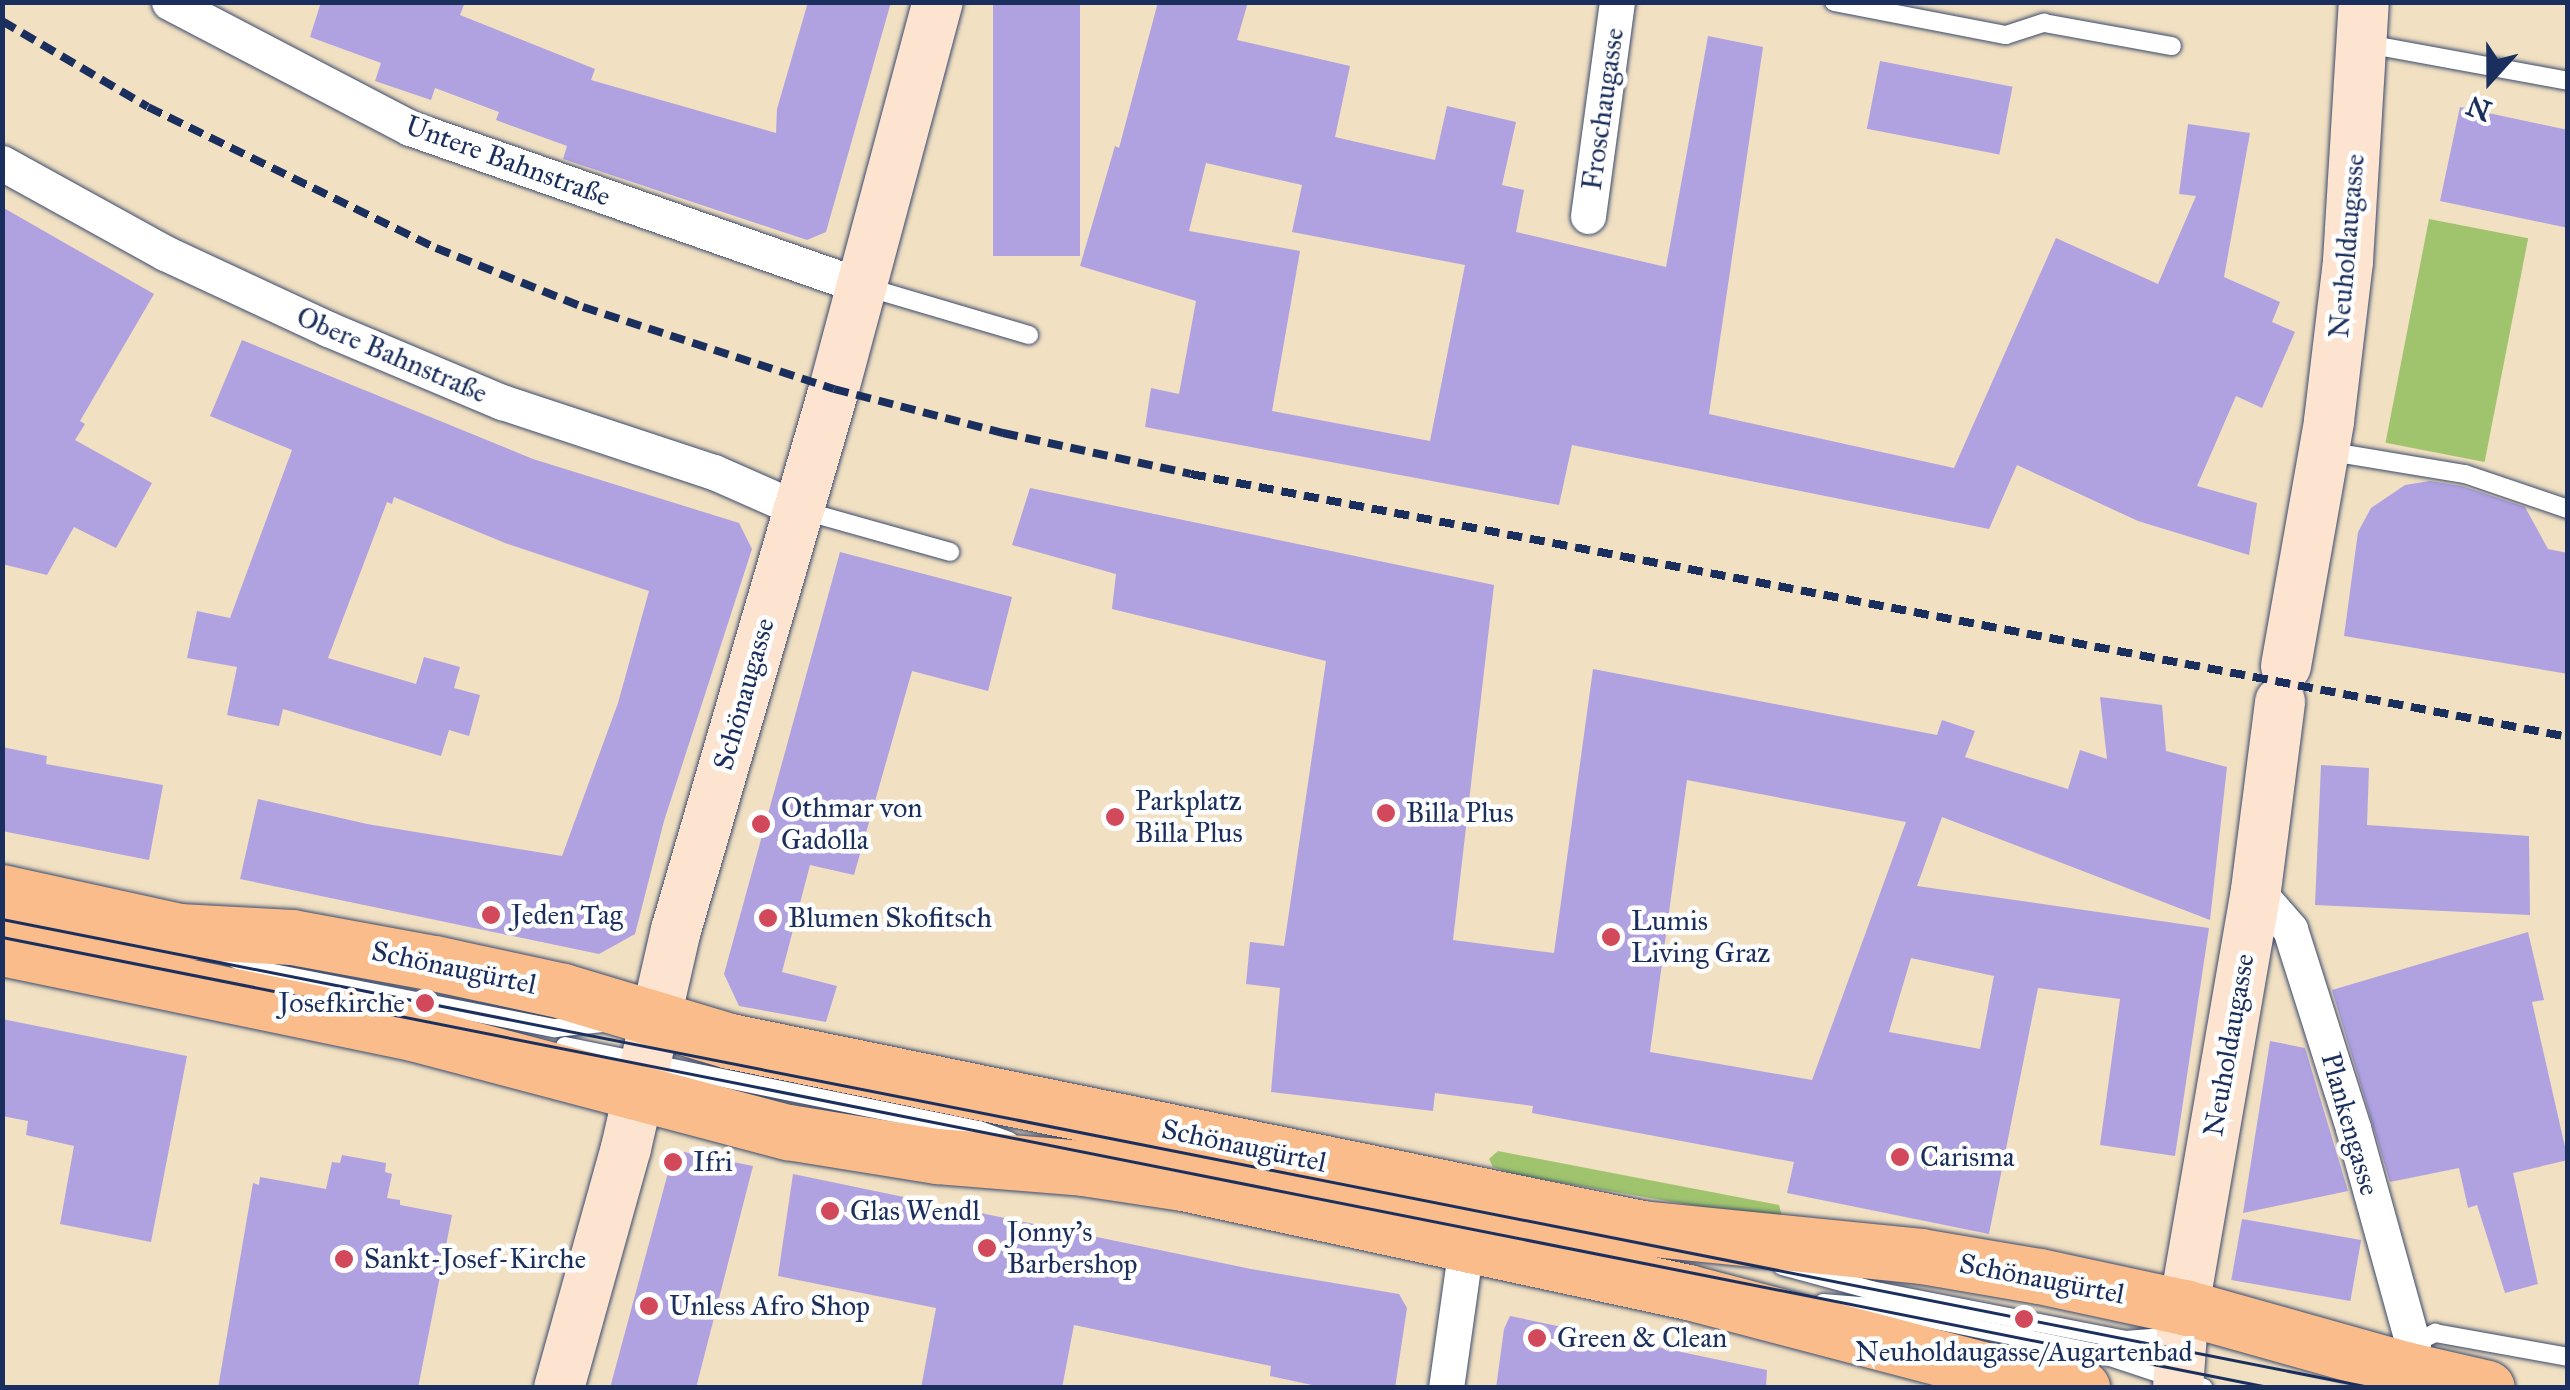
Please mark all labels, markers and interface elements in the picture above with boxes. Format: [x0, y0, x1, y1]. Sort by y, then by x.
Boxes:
street label: Froschaugasse [1575, 26, 1631, 192]
north arrow [2440, 30, 2540, 130]
text: N [2462, 88, 2496, 129]
street label: Untere Bahnstraße [401, 108, 615, 214]
street label: Neuholdaugasse [2322, 152, 2372, 340]
street label: Obere Bahnstraße [291, 300, 493, 410]
street label: Schönaugasse [706, 614, 782, 774]
place label: Parkplatz Billa Plus [1135, 784, 1243, 850]
place label: Othmar von Gadolla [781, 791, 922, 857]
place label: Billa Plus [1406, 796, 1514, 830]
marker: Billa Plus [1375, 802, 1397, 824]
marker: Parkplatz Billa Plus [1104, 806, 1126, 828]
marker: Othmar von Gadolla [750, 813, 772, 835]
place label: Jeden Tag [511, 898, 623, 932]
place label: Blumen Skofitsch [788, 901, 992, 935]
marker: Jeden Tag [480, 904, 502, 926]
place label: Lumis Living Graz [1631, 904, 1770, 970]
marker: Blumen Skofitsch [757, 907, 779, 929]
marker: Lumis Living Graz [1600, 926, 1622, 948]
street label: Schönaugürtel [369, 934, 539, 1002]
street label: Neuholdaugasse [2196, 951, 2262, 1139]
place label: Josefkirche [279, 986, 405, 1020]
marker: Josefkirche [414, 992, 436, 1014]
street label: Plankengasse [2314, 1049, 2386, 1199]
street label: Schönaugürtel [1159, 1112, 1329, 1180]
place label: Carisma [1920, 1140, 2015, 1174]
place label: Ifri [693, 1145, 733, 1179]
marker: Carisma [1889, 1146, 1911, 1168]
marker: Ifri [662, 1151, 684, 1173]
place label: Glas Wendl [850, 1194, 980, 1228]
marker: Glas Wendl [819, 1200, 841, 1222]
place label: Jonny's Barbershop [1007, 1215, 1138, 1281]
marker: Jonny's Barbershop [976, 1237, 998, 1259]
place label: Sankt-Josef-Kirche [364, 1242, 586, 1276]
street label: Schönaugürtel [1957, 1247, 2127, 1311]
marker: Sankt-Josef-Kirche [333, 1248, 355, 1270]
place label: Unless Afro Shop [669, 1289, 870, 1323]
marker: Unless Afro Shop [638, 1295, 660, 1317]
marker: Neuholdaugasse/Augartenbad [2013, 1308, 2035, 1330]
place label: Green & Clean [1557, 1321, 1727, 1355]
marker: Green & Clean [1526, 1327, 1548, 1349]
place label: Neuholdaugasse/Augartenbad [1855, 1335, 2193, 1369]

